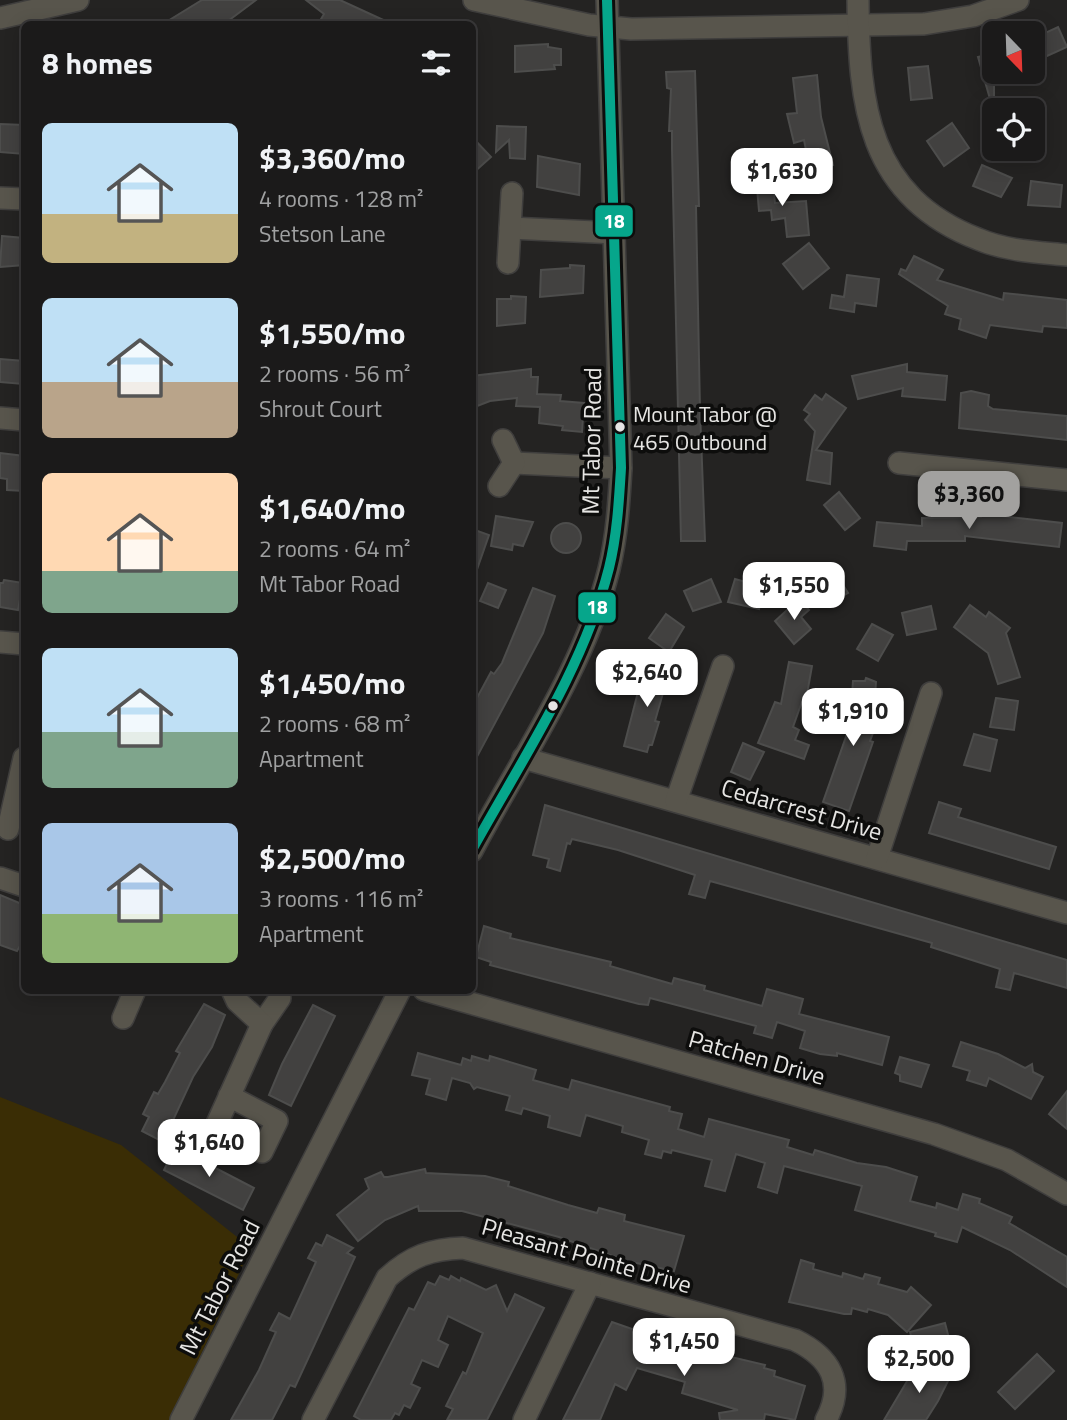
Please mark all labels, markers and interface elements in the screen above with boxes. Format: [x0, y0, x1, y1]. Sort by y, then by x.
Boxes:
north arrow [982, 21, 1045, 84]
map controls [982, 21, 1045, 161]
text: 8 homes [42, 40, 153, 86]
icon: filters [417, 44, 455, 82]
button: locate [982, 98, 1045, 161]
text: $3,360/mo [259, 135, 405, 181]
pin: $1,630 [725, 148, 839, 208]
icon: home [98, 151, 182, 235]
text: $1,630 [747, 153, 817, 188]
text: 4 rooms · 128 m² [259, 181, 423, 216]
line badge: 18 [594, 204, 634, 238]
text: 18 [603, 206, 625, 235]
text: Stetson Lane [259, 216, 386, 251]
text: $1,550/mo [259, 310, 405, 356]
icon: home [98, 326, 182, 410]
text: 2 rooms · 56 m² [259, 356, 410, 391]
street label: Mt Tabor Road [572, 367, 610, 515]
text: Shrout Court [259, 391, 382, 426]
place label: Mount Tabor @ 465 Outbound [633, 397, 777, 459]
marker: Mount Tabor @ 465 Outbound [613, 420, 627, 434]
pin: $3,360 [912, 472, 1026, 531]
text: $3,360 [934, 476, 1004, 511]
text: $1,640/mo [259, 485, 405, 531]
icon: home [98, 501, 182, 585]
text: 2 rooms · 64 m² [259, 531, 410, 566]
pin: $1,550 [737, 562, 851, 622]
text: Mt Tabor Road [259, 566, 400, 601]
text: $1,550 [759, 567, 829, 602]
line badge: 18 [577, 591, 617, 624]
text: 18 [586, 592, 608, 621]
pin: $2,640 [590, 650, 704, 709]
text: $2,640 [612, 654, 682, 689]
text: $1,450/mo [259, 660, 405, 706]
icon: home [98, 676, 182, 760]
pin: $1,910 [796, 688, 910, 748]
text: $1,910 [818, 693, 888, 728]
unlabelled marker [546, 699, 560, 713]
text: 2 rooms · 68 m² [259, 706, 410, 741]
text: Apartment [259, 741, 364, 776]
street label: Cedarcrest Drive [717, 769, 887, 849]
text: $2,500/mo [259, 835, 405, 881]
icon: home [98, 851, 182, 935]
text: 3 rooms · 116 m² [259, 881, 423, 916]
text: Apartment [259, 916, 364, 951]
street label: Patchen Drive [684, 1020, 830, 1094]
pin: $1,640 [152, 1120, 266, 1179]
text: $1,640 [174, 1124, 244, 1159]
street label: Pleasant Pointe Drive [478, 1208, 696, 1302]
street label: Mt Tabor Road [170, 1213, 268, 1361]
pin: $1,450 [627, 1318, 741, 1378]
text: $1,450 [649, 1323, 719, 1358]
pin: $2,500 [862, 1336, 976, 1395]
text: $2,500 [884, 1340, 954, 1375]

